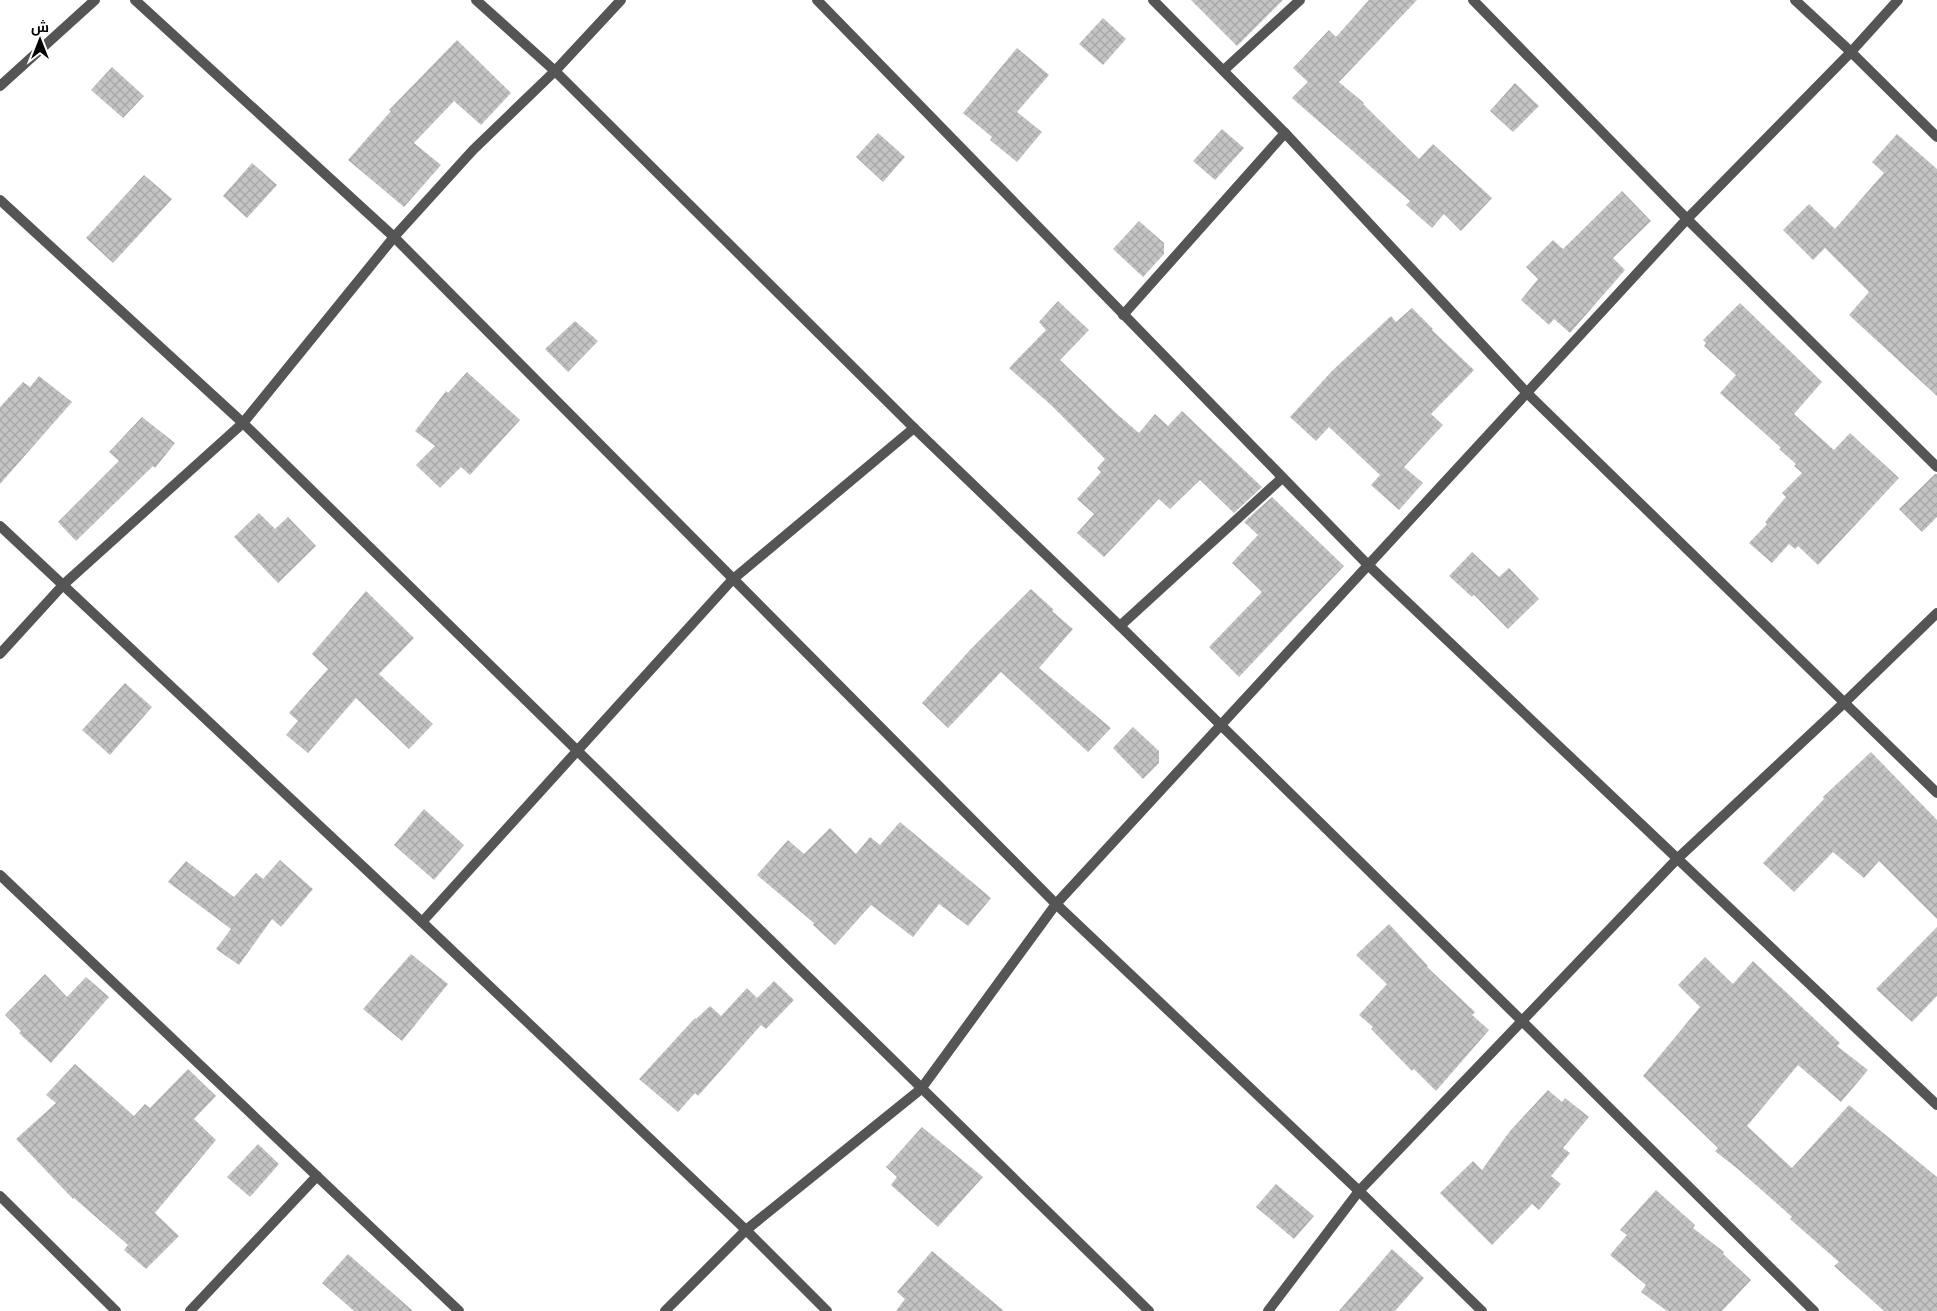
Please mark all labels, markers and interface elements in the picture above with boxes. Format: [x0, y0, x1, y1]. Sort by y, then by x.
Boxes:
north arrow [15, 15, 65, 65]
text: ش [31, 18, 49, 36]

